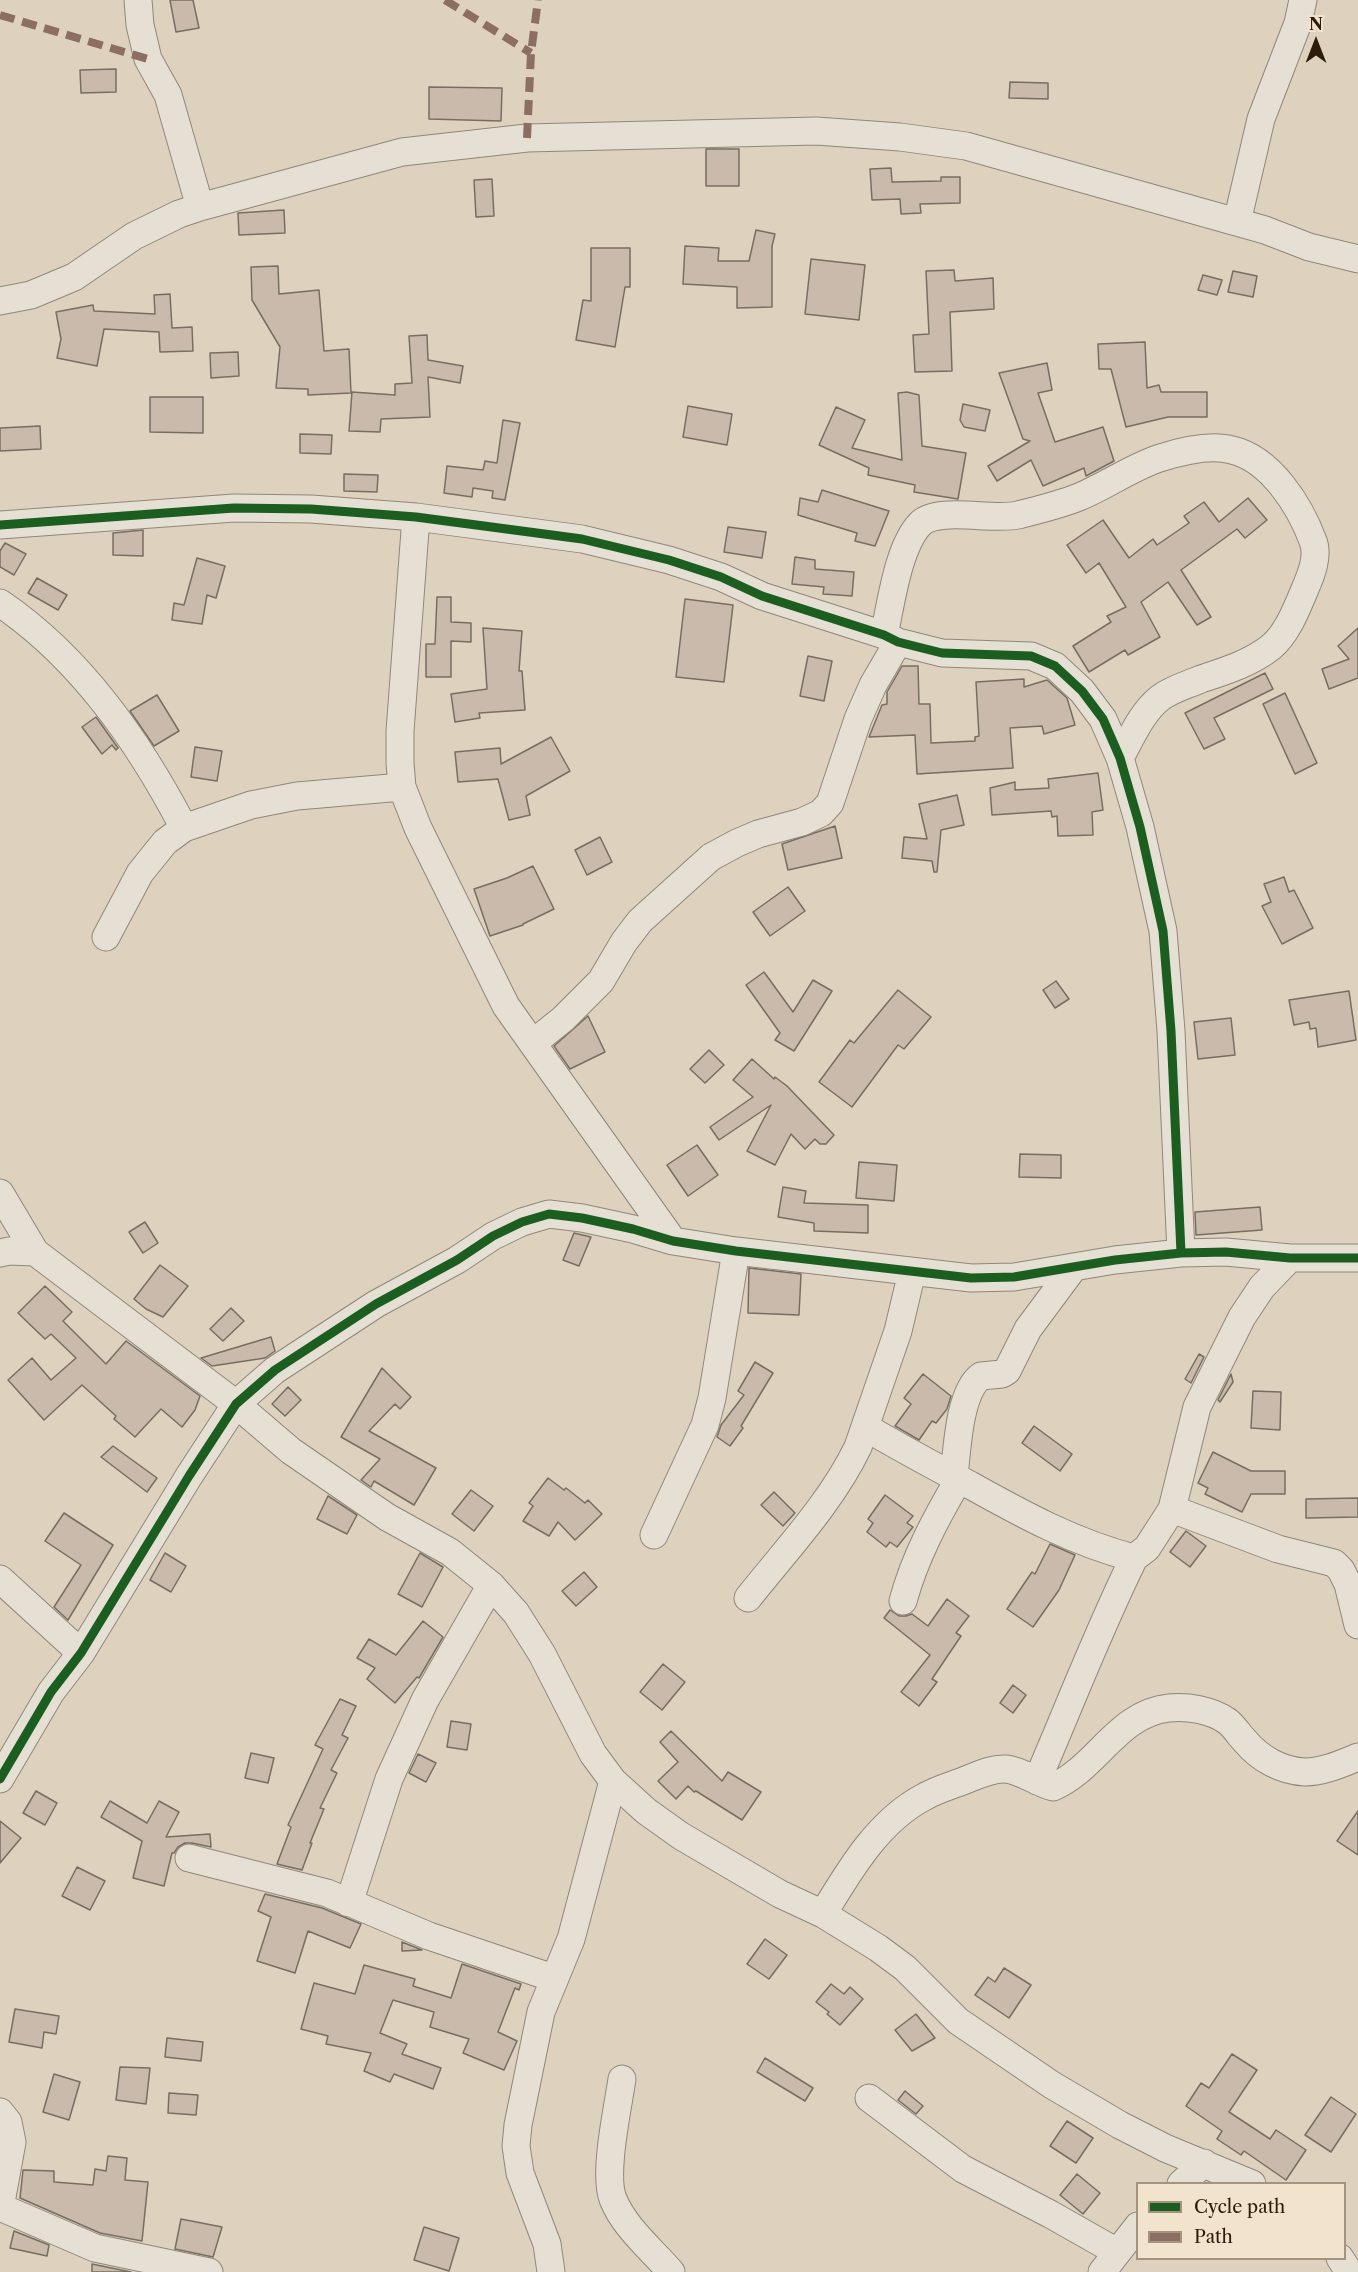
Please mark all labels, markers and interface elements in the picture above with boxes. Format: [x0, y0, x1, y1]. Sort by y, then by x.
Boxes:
north arrow [1286, 12, 1346, 72]
text: N [1309, 14, 1323, 34]
legend [1136, 2182, 1346, 2260]
text: Cycle path [1194, 2196, 1285, 2218]
text: Path [1194, 2226, 1233, 2248]

